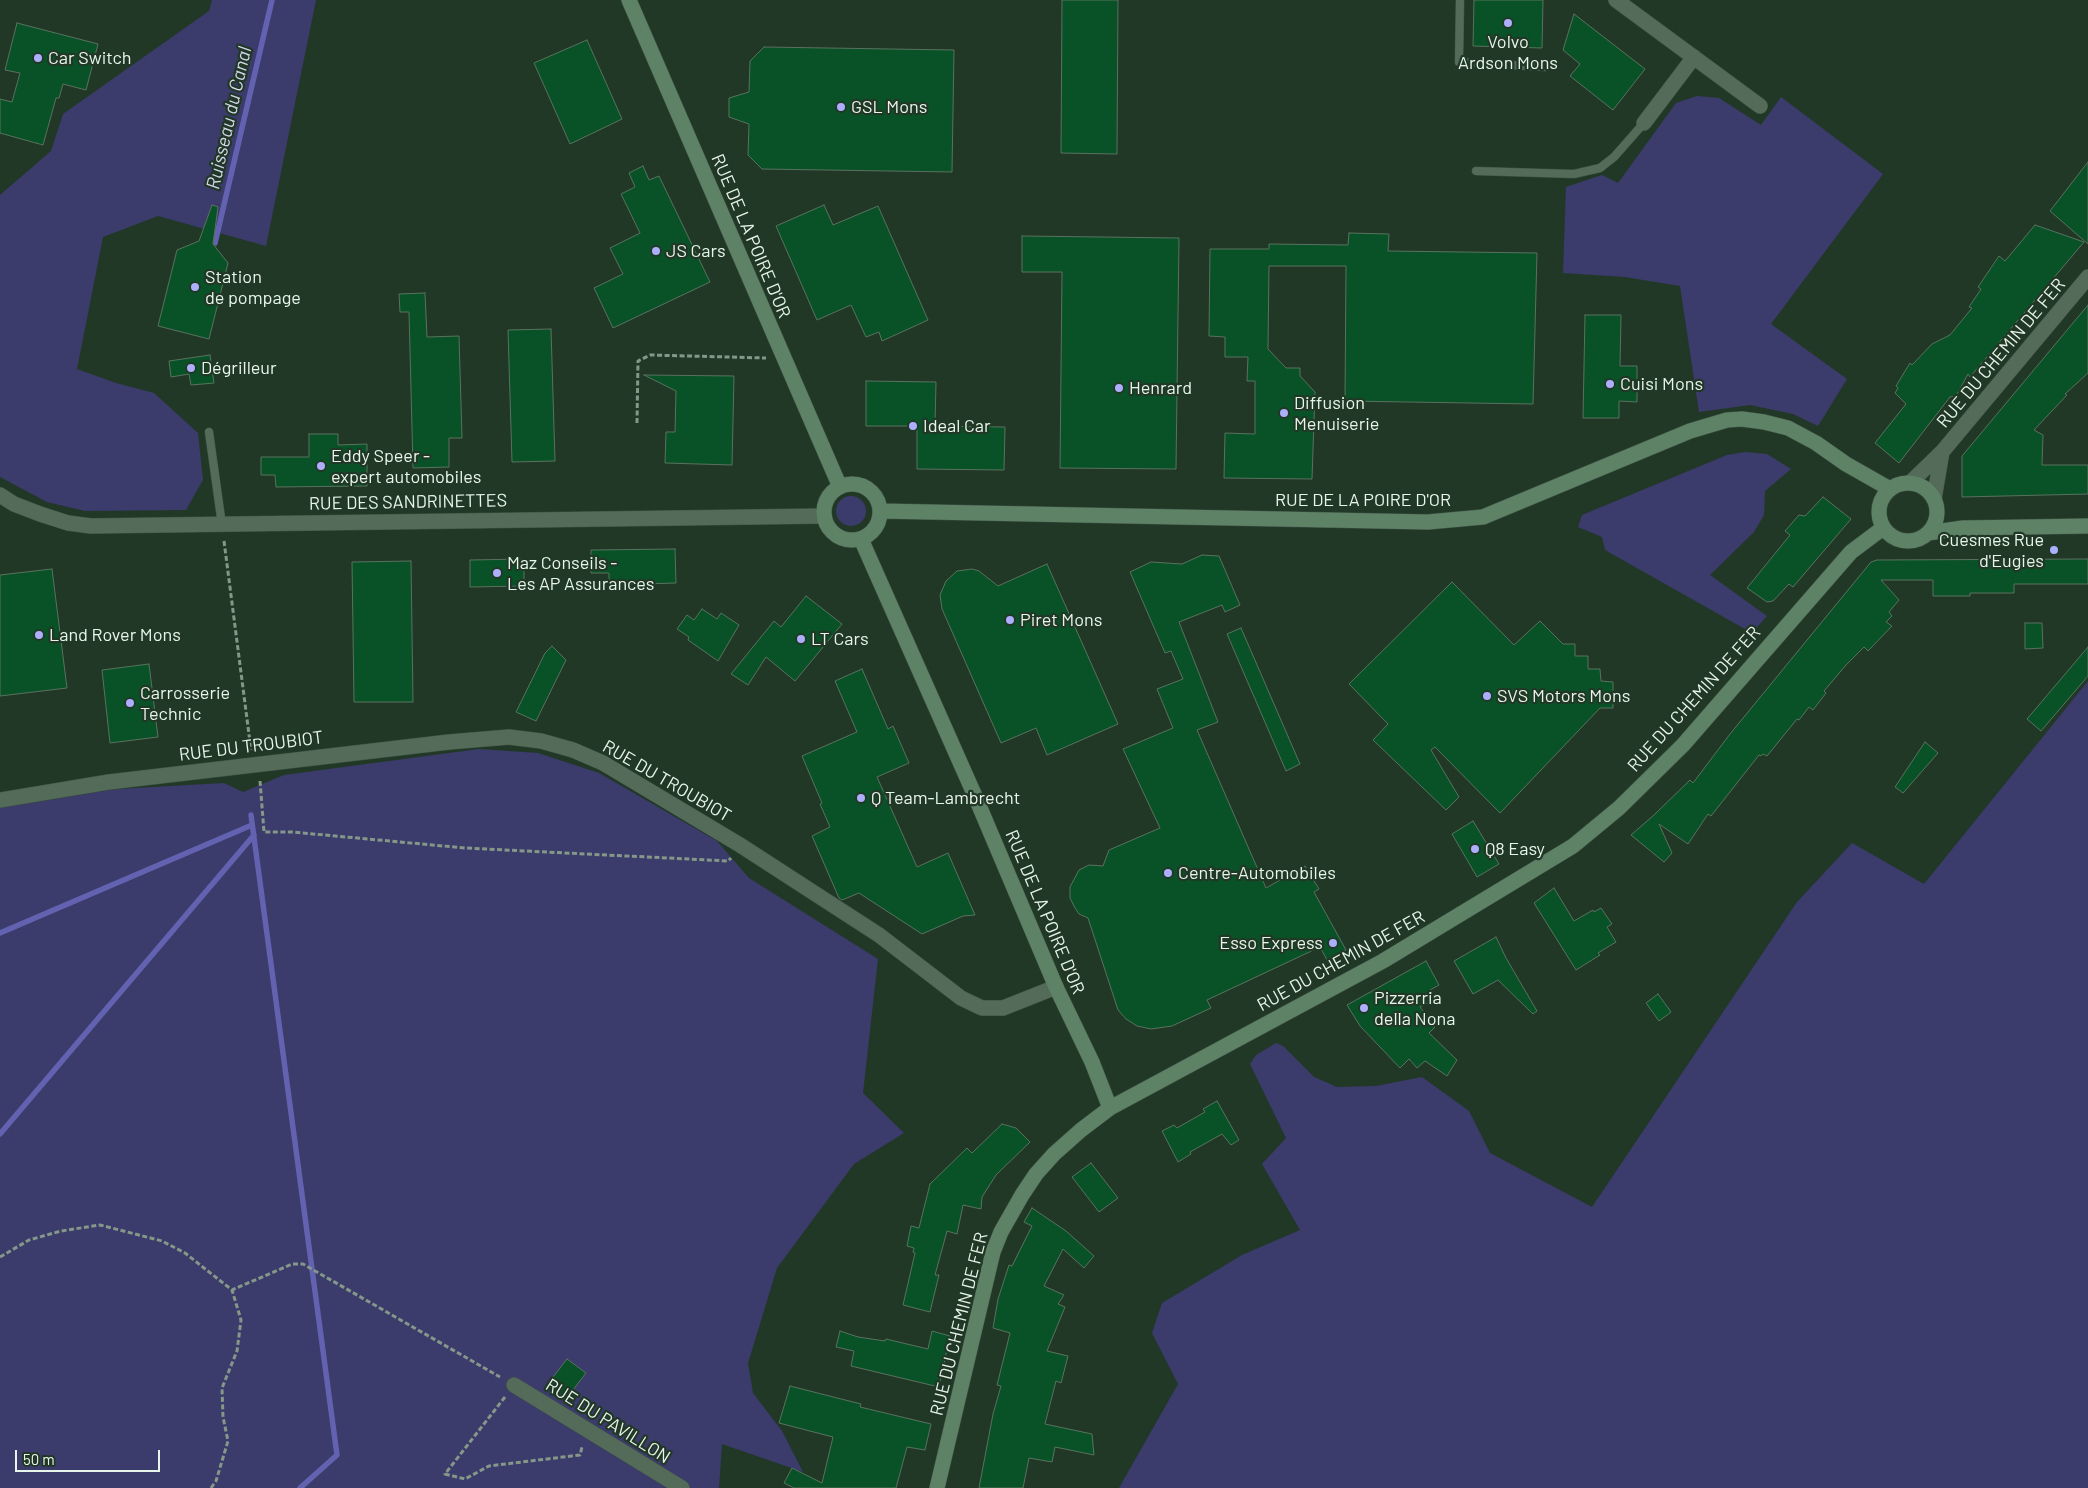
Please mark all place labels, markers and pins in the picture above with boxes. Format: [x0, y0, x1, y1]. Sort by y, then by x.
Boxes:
marker: Volvo Ardson Mons [1502, 17, 1514, 29]
place label: Volvo Ardson Mons [1458, 31, 1558, 74]
place label: Car Switch [48, 47, 132, 69]
marker: Car Switch [32, 52, 44, 64]
place label: GSL Mons [851, 96, 927, 118]
marker: GSL Mons [835, 101, 847, 113]
place label: JS Cars [666, 240, 726, 262]
marker: JS Cars [650, 245, 662, 257]
place label: Station de pompage [205, 266, 301, 308]
marker: Station de pompage [189, 281, 201, 293]
place label: Dégrilleur [201, 357, 277, 379]
marker: Dégrilleur [185, 362, 197, 374]
place label: Cuisi Mons [1620, 373, 1703, 395]
place label: Henrard [1129, 377, 1192, 399]
marker: Cuisi Mons [1604, 378, 1616, 390]
marker: Henrard [1113, 382, 1125, 394]
place label: Diffusion Menuiserie [1294, 392, 1379, 434]
marker: Diffusion Menuiserie [1278, 407, 1290, 419]
place label: Ideal Car [923, 415, 990, 437]
marker: Ideal Car [907, 420, 919, 432]
place label: Eddy Speer - expert automobiles [331, 445, 481, 488]
marker: Eddy Speer - expert automobiles [315, 460, 327, 472]
place label: Cuesmes Rue d'Eugies [1939, 529, 2044, 572]
marker: Cuesmes Rue d'Eugies [2048, 544, 2060, 556]
place label: Maz Conseils - Les AP Assurances [507, 552, 654, 594]
marker: Maz Conseils - Les AP Assurances [491, 567, 503, 579]
place label: Piret Mons [1020, 609, 1102, 631]
marker: Piret Mons [1004, 614, 1016, 626]
place label: Land Rover Mons [49, 624, 181, 646]
place label: LT Cars [811, 628, 869, 650]
marker: Land Rover Mons [33, 629, 45, 641]
marker: LT Cars [795, 633, 807, 645]
place label: Carrosserie Technic [140, 682, 230, 724]
place label: SVS Motors Mons [1497, 685, 1630, 707]
marker: SVS Motors Mons [1481, 690, 1493, 702]
marker: Carrosserie Technic [124, 697, 136, 709]
place label: Q Team-Lambrecht [871, 787, 1020, 809]
marker: Q Team-Lambrecht [855, 792, 867, 804]
place label: Q8 Easy [1485, 838, 1545, 860]
marker: Q8 Easy [1469, 843, 1481, 855]
place label: Centre-Automobiles [1178, 862, 1336, 884]
marker: Centre-Automobiles [1162, 867, 1174, 879]
place label: Esso Express [1219, 932, 1323, 954]
marker: Esso Express [1327, 937, 1339, 949]
place label: Pizzerria della Nona [1374, 987, 1455, 1030]
marker: Pizzerria della Nona [1358, 1002, 1370, 1014]

